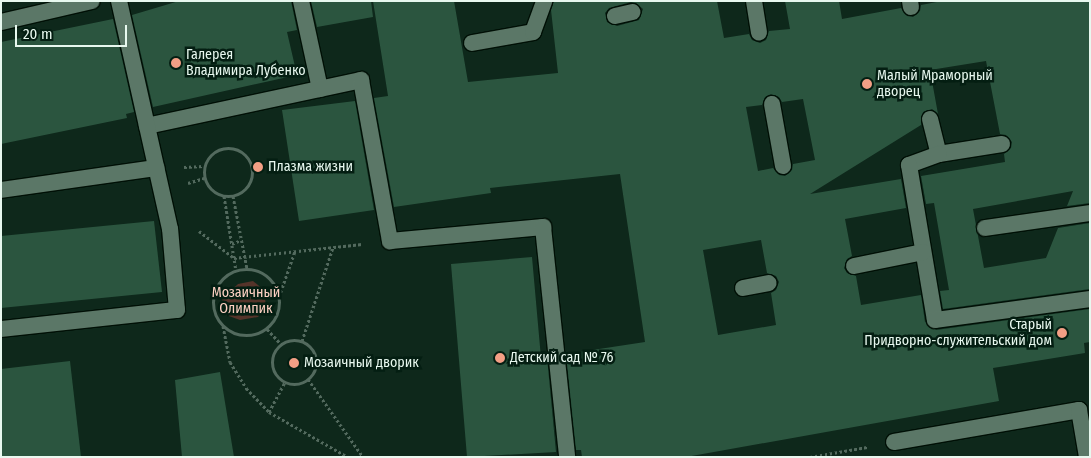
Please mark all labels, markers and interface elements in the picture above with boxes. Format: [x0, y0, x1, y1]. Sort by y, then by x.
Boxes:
scale bar [18, 15, 130, 47]
text: 20 m [23, 25, 53, 43]
place label: Галерея Владимира Лубенко [186, 47, 306, 80]
marker: Галерея Владимира Лубенко [170, 57, 182, 69]
place label: Малый Мраморный дворец [877, 68, 993, 100]
marker: Малый Мраморный дворец [861, 78, 873, 90]
place label: Плазма жизни [268, 159, 353, 175]
marker: Плазма жизни [252, 161, 264, 173]
park label: Мозаичный Олимпик [212, 285, 280, 318]
place label: Старый Придворно-служительский дом [864, 317, 1052, 350]
marker: Старый Придворно-служительский дом [1056, 327, 1068, 339]
place label: Детский сад № 76 [510, 350, 613, 366]
marker: Детский сад № 76 [494, 352, 506, 364]
place label: Мозаичный дворик [304, 355, 419, 371]
marker: Мозаичный дворик [288, 357, 300, 369]

